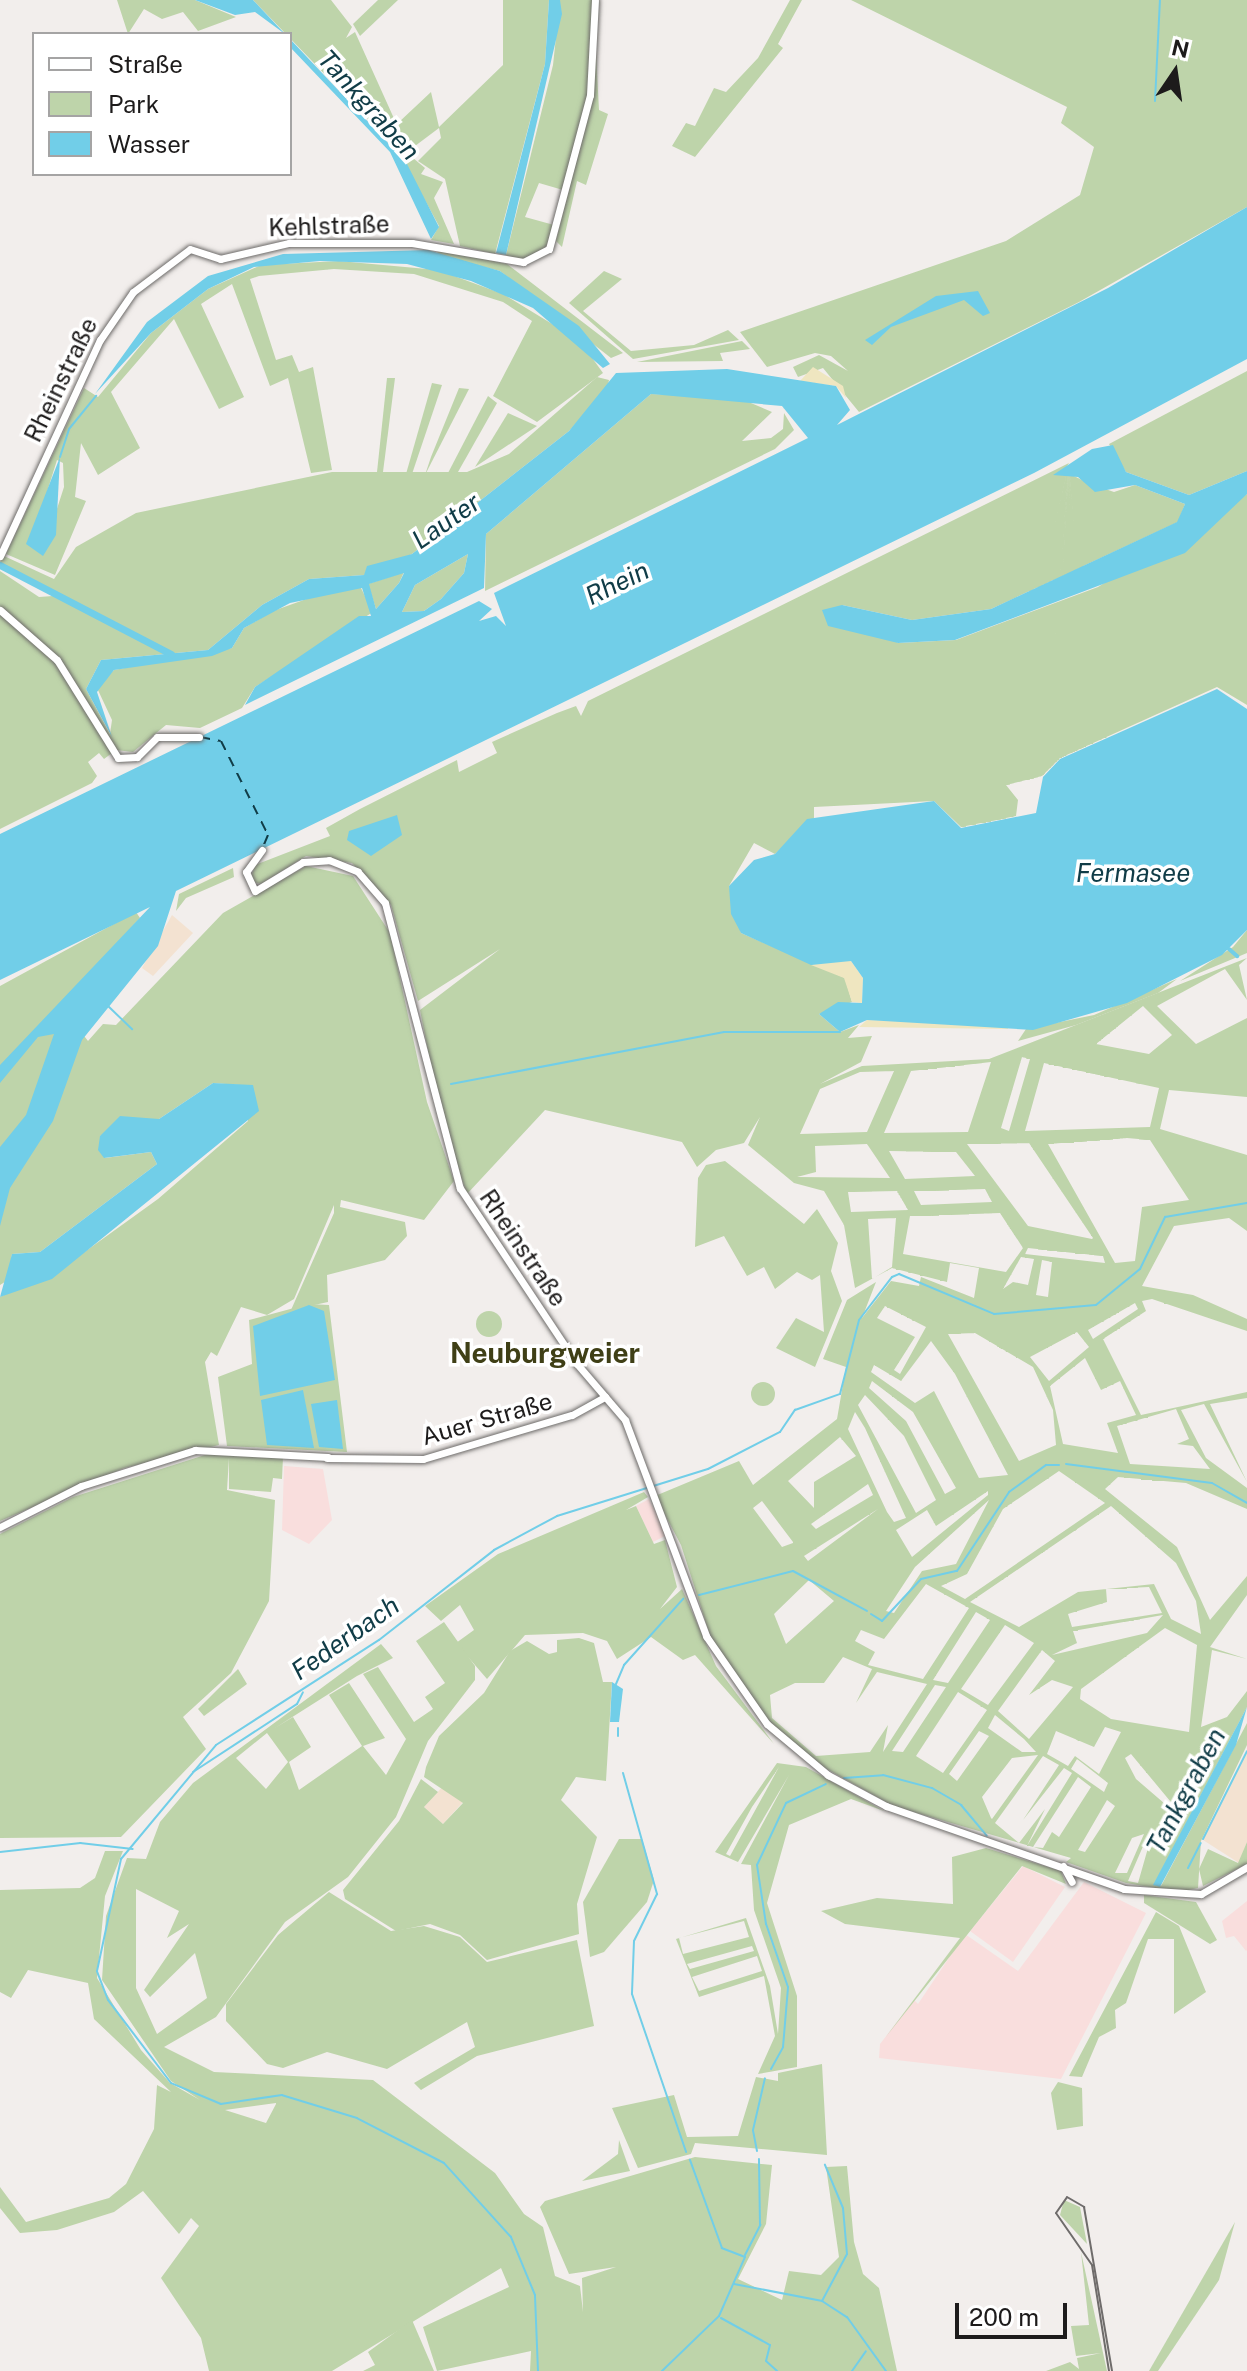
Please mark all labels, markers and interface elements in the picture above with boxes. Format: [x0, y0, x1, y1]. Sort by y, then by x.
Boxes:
legend [32, 32, 292, 176]
north arrow [1135, 32, 1215, 112]
text: N [1169, 34, 1192, 63]
water label: Tankgraben [311, 44, 427, 166]
text: Straße [108, 50, 183, 78]
text: Park [108, 90, 159, 118]
text: Wasser [108, 130, 190, 158]
street label: Kehlstraße [268, 209, 390, 243]
street label: Rheinstraße [19, 313, 103, 447]
water label: Lauter [406, 486, 486, 556]
water label: Rhein [580, 554, 654, 612]
water label: Fermasee [1076, 857, 1190, 889]
street label: Rheinstraße [473, 1184, 573, 1312]
district label: Neuburgweier [450, 1336, 640, 1370]
street label: Auer Straße [418, 1387, 556, 1451]
water label: Federbach [285, 1590, 405, 1686]
water label: Tankgraben [1140, 1723, 1232, 1859]
scale bar [959, 2287, 1071, 2337]
text: 200 m [969, 2303, 1039, 2331]

